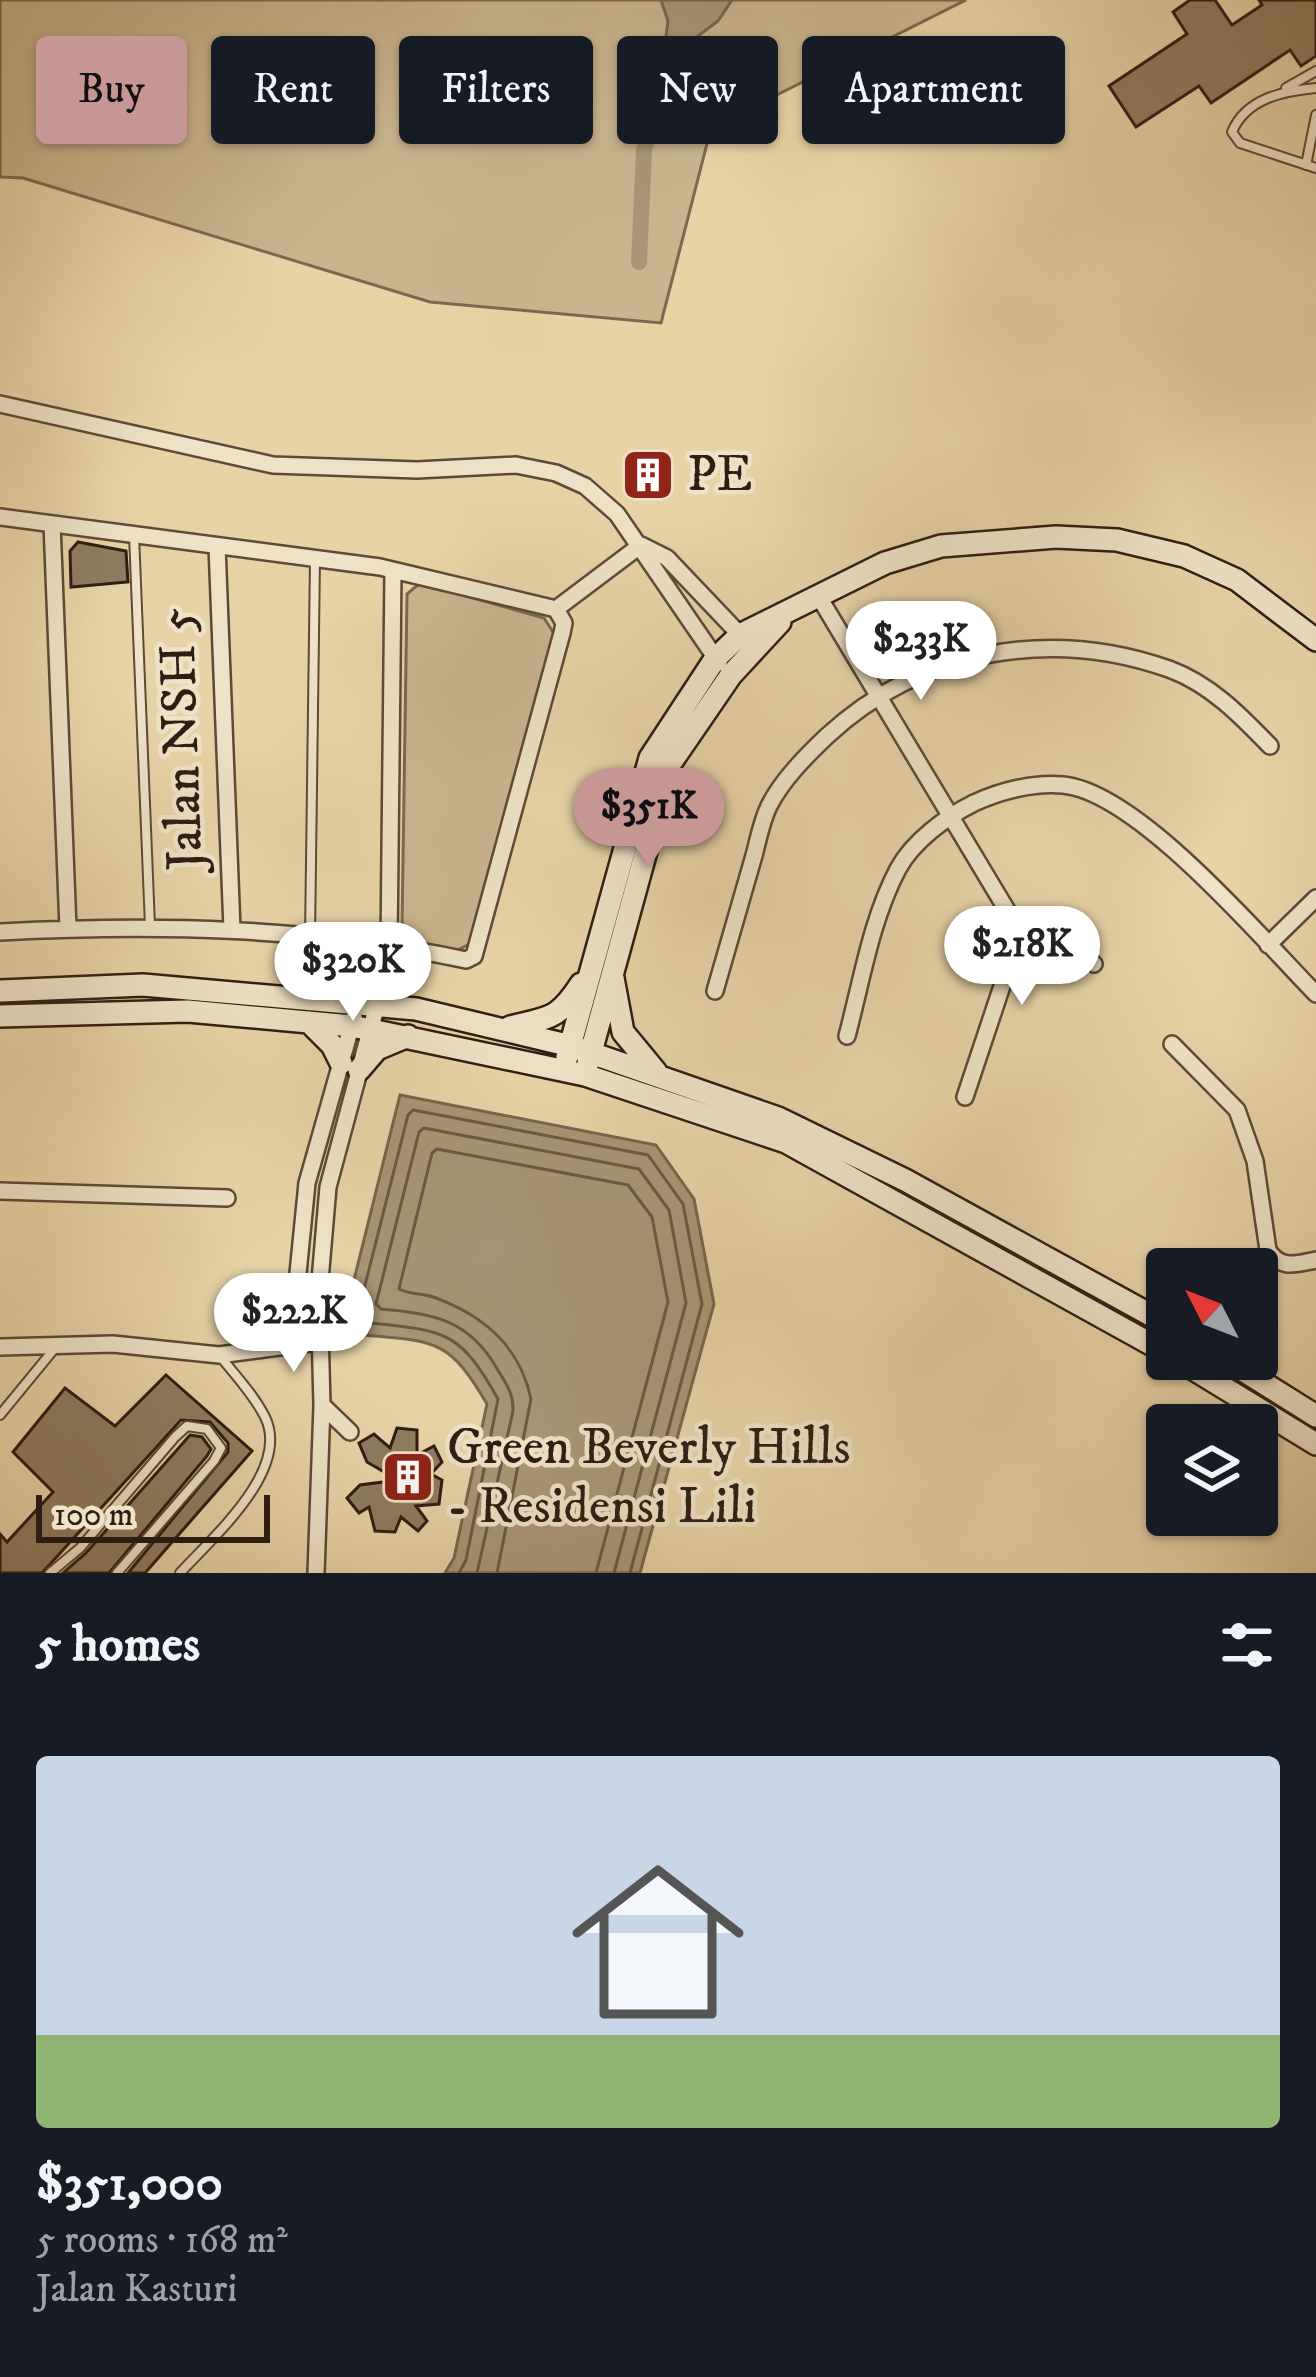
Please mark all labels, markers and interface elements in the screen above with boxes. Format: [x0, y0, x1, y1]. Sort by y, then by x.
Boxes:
chip: Buy [36, 36, 187, 144]
chip: Rent [211, 36, 375, 144]
chip: Filters [399, 36, 593, 144]
chip: New [617, 36, 778, 144]
chip: Apartment [802, 36, 1065, 144]
place label: PE [687, 443, 753, 507]
building icon: PE [620, 447, 676, 503]
pin: $233K [837, 601, 1005, 703]
street label: Jalan NSH 5 [145, 607, 219, 875]
text: $233K [873, 615, 969, 664]
pin: $351K [565, 768, 733, 870]
text: $351K [601, 782, 697, 831]
pin: $218K [938, 906, 1106, 1008]
text: $218K [971, 920, 1073, 969]
pin: $320K [269, 922, 437, 1024]
text: $320K [301, 936, 405, 985]
north arrow [1146, 1248, 1278, 1380]
map controls [1146, 1248, 1278, 1536]
pin: $222K [210, 1273, 378, 1375]
text: $222K [241, 1287, 347, 1336]
button: layers [1146, 1404, 1278, 1536]
place label: Green Beverly Hills - Residensi Lili [447, 1416, 850, 1539]
building icon: Green Beverly Hills - Residensi Lili [380, 1449, 436, 1505]
scale bar [36, 1489, 270, 1542]
text: 100 m [54, 1495, 133, 1536]
icon: filters [1214, 1612, 1280, 1678]
text: 5 homes [36, 1613, 200, 1677]
icon: home [550, 1834, 766, 2050]
text: $351,000 [36, 2152, 223, 2216]
text: 5 rooms · 168 m² [36, 2216, 288, 2265]
text: Jalan Kasturi [36, 2265, 237, 2314]

